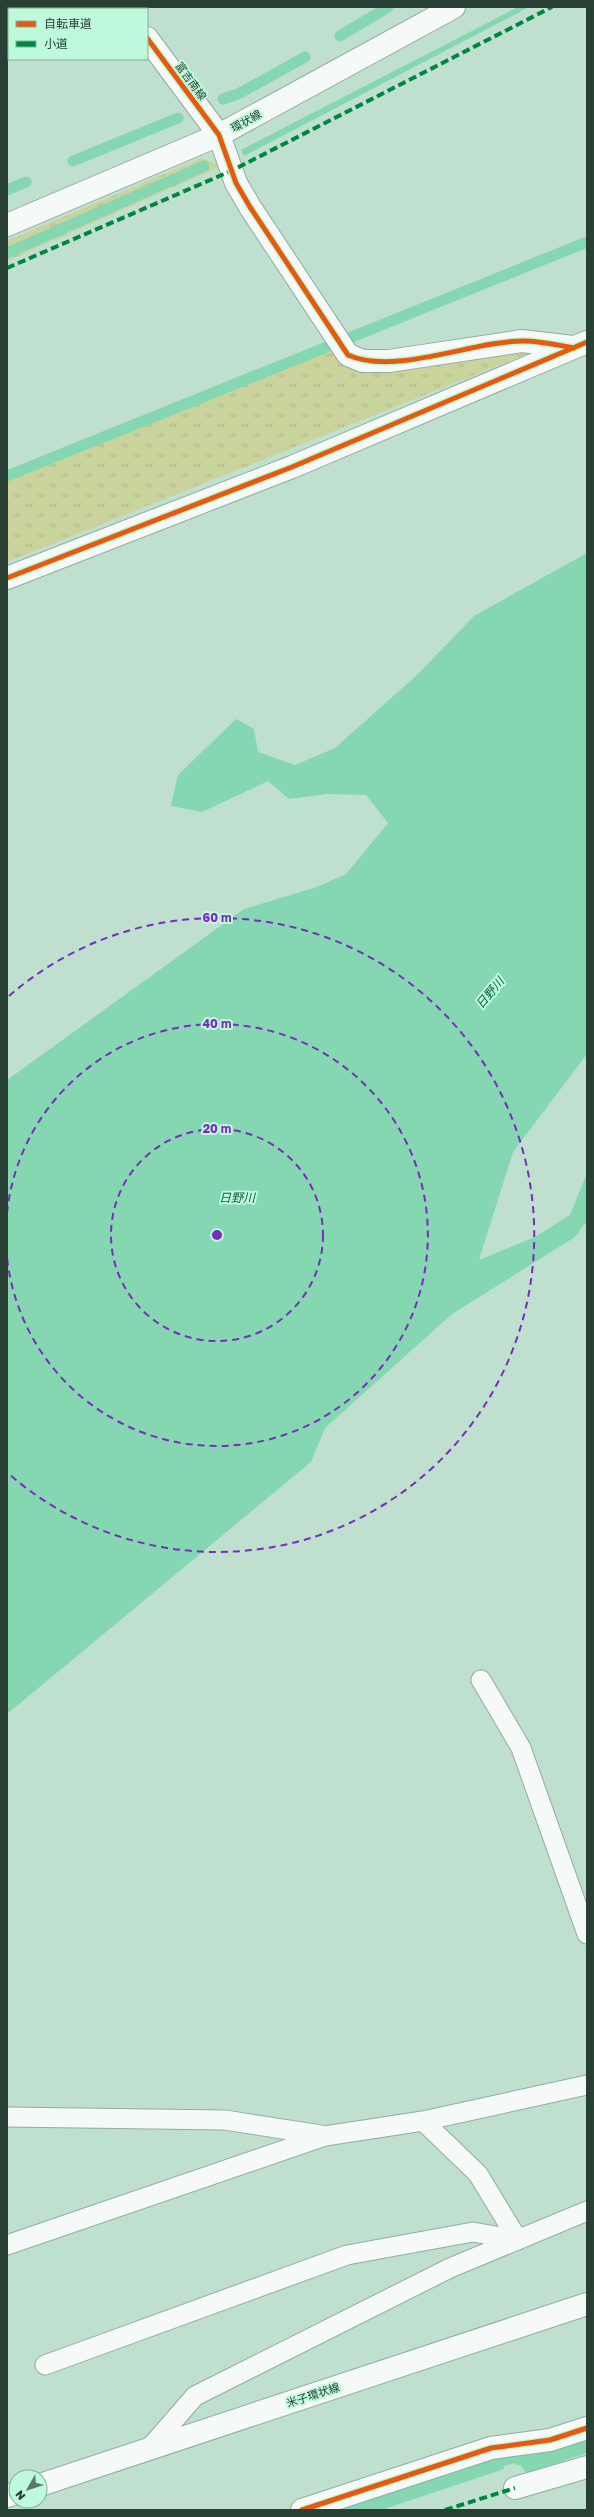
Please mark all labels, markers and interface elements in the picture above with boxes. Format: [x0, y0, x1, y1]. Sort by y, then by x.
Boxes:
legend [8, 8, 148, 60]
text: 自転車道 [44, 16, 92, 31]
text: 小道 [44, 36, 68, 51]
street label: 富吉南線 [173, 59, 210, 102]
street label: 環状線 [228, 107, 263, 134]
text: 60 m [203, 910, 231, 925]
water label: 日野川 [472, 973, 508, 1011]
text: 40 m [203, 1016, 231, 1031]
text: 20 m [203, 1121, 231, 1136]
water label: 日野川 [219, 1190, 257, 1205]
centre of rings [210, 1228, 224, 1242]
street label: 米子環状線 [285, 2380, 341, 2409]
north arrow [8, 2469, 48, 2509]
text: N [12, 2488, 28, 2503]

